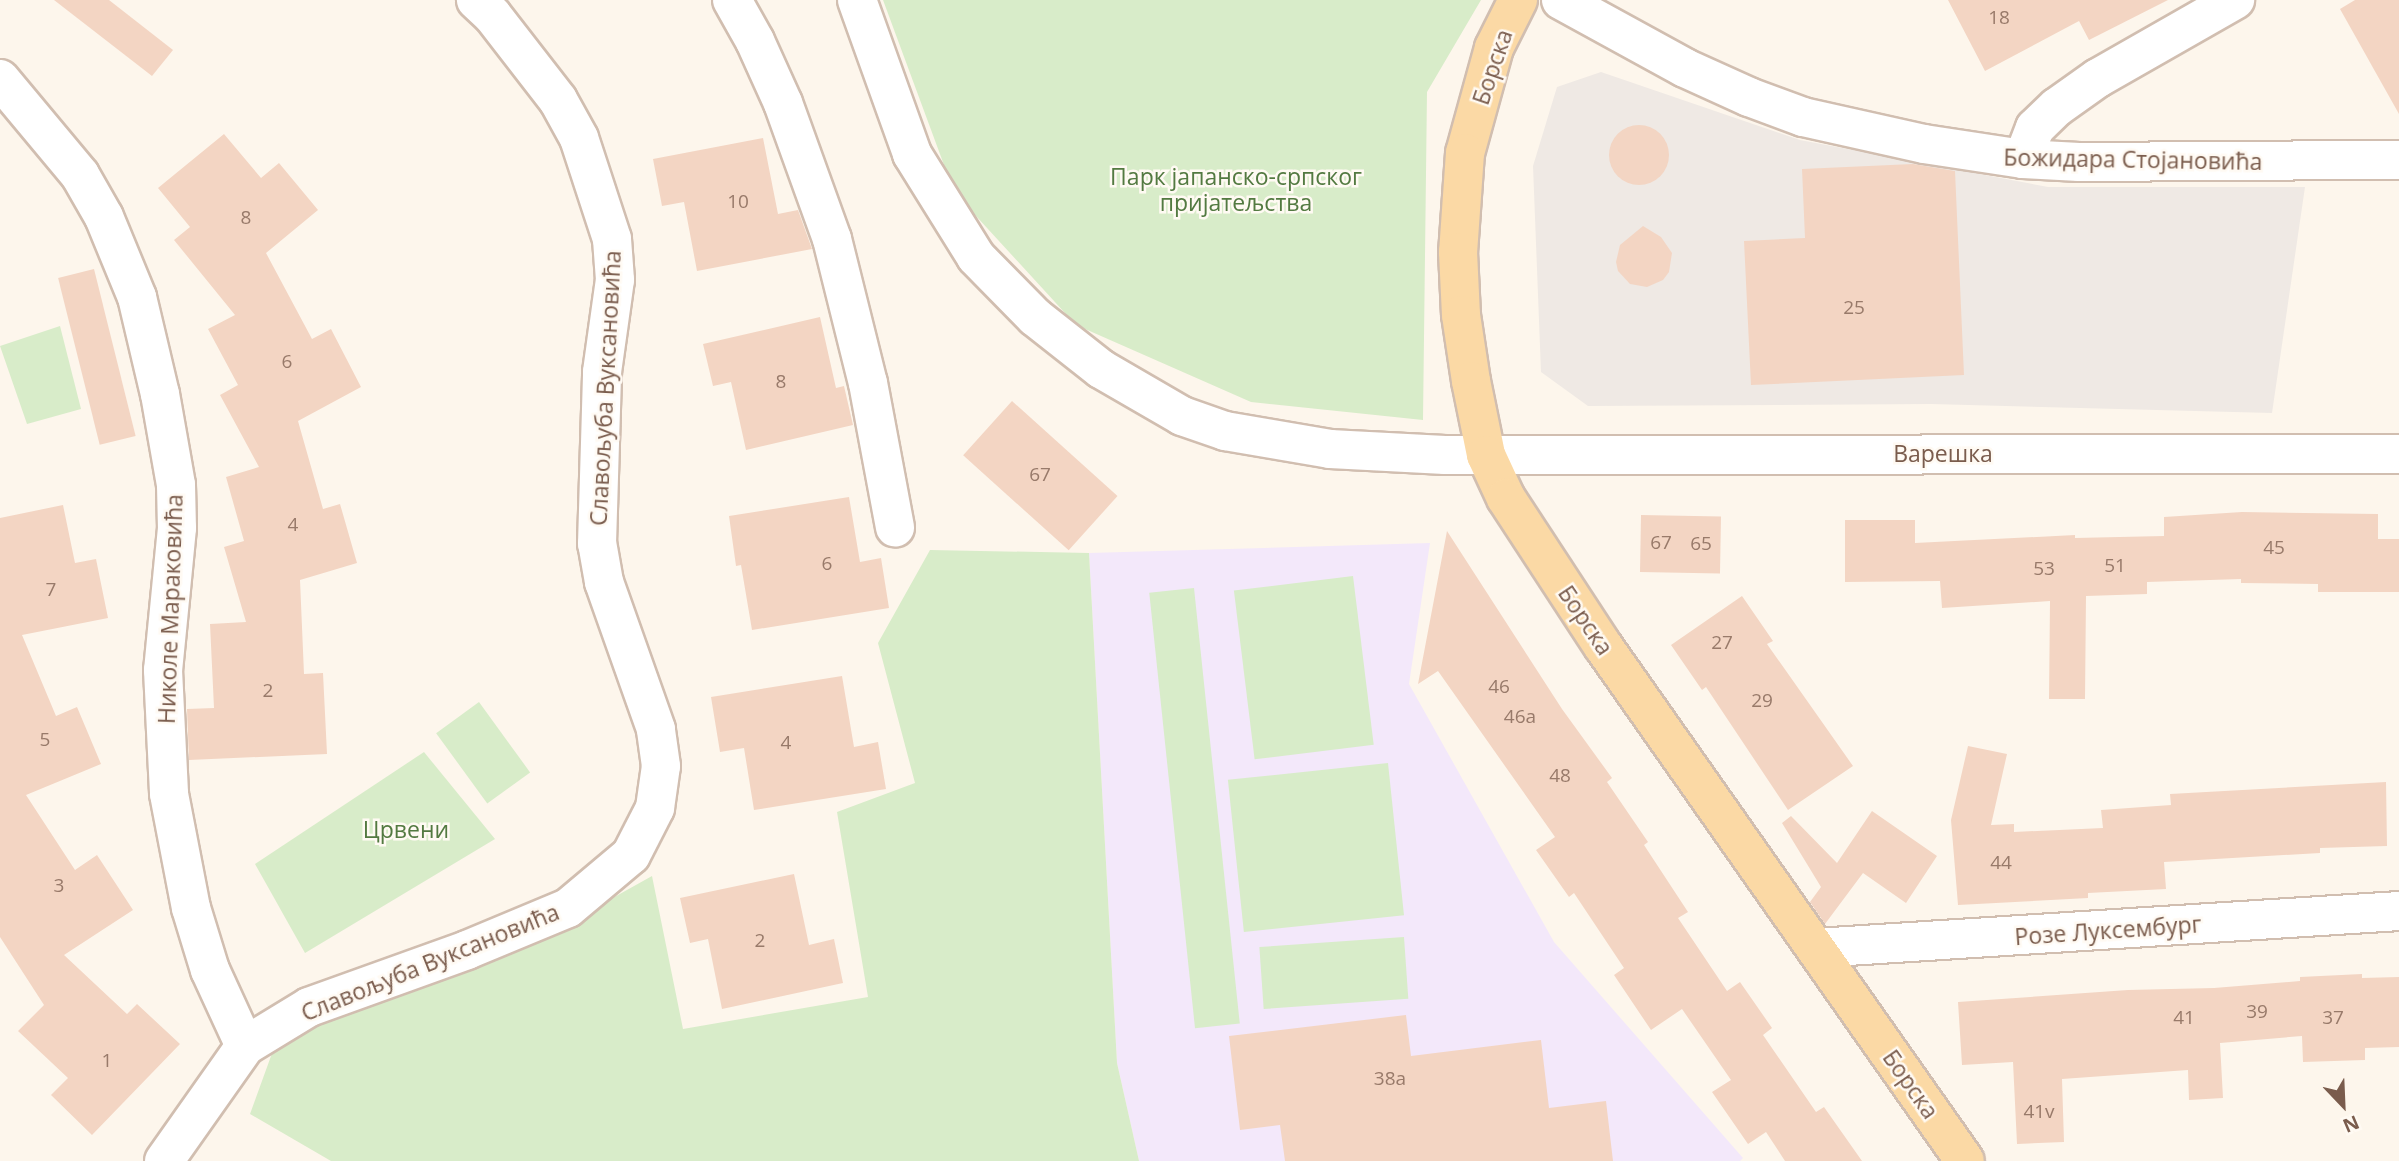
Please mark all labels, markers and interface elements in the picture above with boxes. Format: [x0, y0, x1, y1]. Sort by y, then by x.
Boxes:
house number: 18 [1988, 7, 2010, 29]
street label: Борска [1466, 26, 1518, 108]
street label: Божидара Стојановића [2003, 143, 2263, 175]
park label: Парк јапанско-српског пријатељства [1110, 162, 1362, 216]
house number: 10 [727, 191, 749, 213]
house number: 8 [241, 207, 251, 229]
street label: Славољуба Вуксановића [584, 250, 626, 526]
house number: 25 [1843, 297, 1865, 319]
house number: 6 [282, 351, 292, 373]
house number: 8 [776, 371, 786, 393]
street label: Варешка [1893, 439, 1993, 467]
house number: 67 [1029, 464, 1051, 486]
street label: Николе Мараковића [152, 494, 188, 724]
house number: 4 [288, 514, 298, 536]
house number: 67 [1650, 532, 1672, 554]
house number: 65 [1690, 533, 1712, 555]
house number: 45 [2263, 537, 2285, 559]
house number: 6 [822, 553, 832, 575]
house number: 51 [2104, 555, 2126, 577]
house number: 53 [2033, 558, 2055, 580]
house number: 7 [46, 579, 56, 601]
street label: Борска [1553, 580, 1619, 660]
house number: 27 [1711, 632, 1733, 654]
house number: 46 [1488, 676, 1510, 698]
house number: 2 [263, 680, 273, 702]
house number: 29 [1751, 690, 1773, 712]
house number: 46a [1504, 706, 1536, 728]
house number: 5 [40, 729, 50, 751]
house number: 4 [781, 732, 791, 754]
house number: 48 [1549, 765, 1571, 787]
park label: Црвени [363, 815, 449, 843]
house number: 44 [1990, 852, 2012, 874]
house number: 3 [54, 875, 64, 897]
street label: Славољуба Вуксановића [297, 898, 563, 1026]
street label: Розе Луксембург [2014, 910, 2202, 950]
house number: 2 [755, 930, 765, 952]
house number: 39 [2246, 1001, 2268, 1023]
house number: 41 [2173, 1007, 2195, 1029]
house number: 37 [2322, 1007, 2344, 1029]
street label: Борска [1877, 1044, 1945, 1124]
house number: 1 [102, 1050, 112, 1072]
house number: 38a [1374, 1068, 1406, 1090]
north arrow [2308, 1070, 2378, 1140]
house number: 41v [2023, 1101, 2055, 1123]
text: N [2339, 1109, 2363, 1139]

